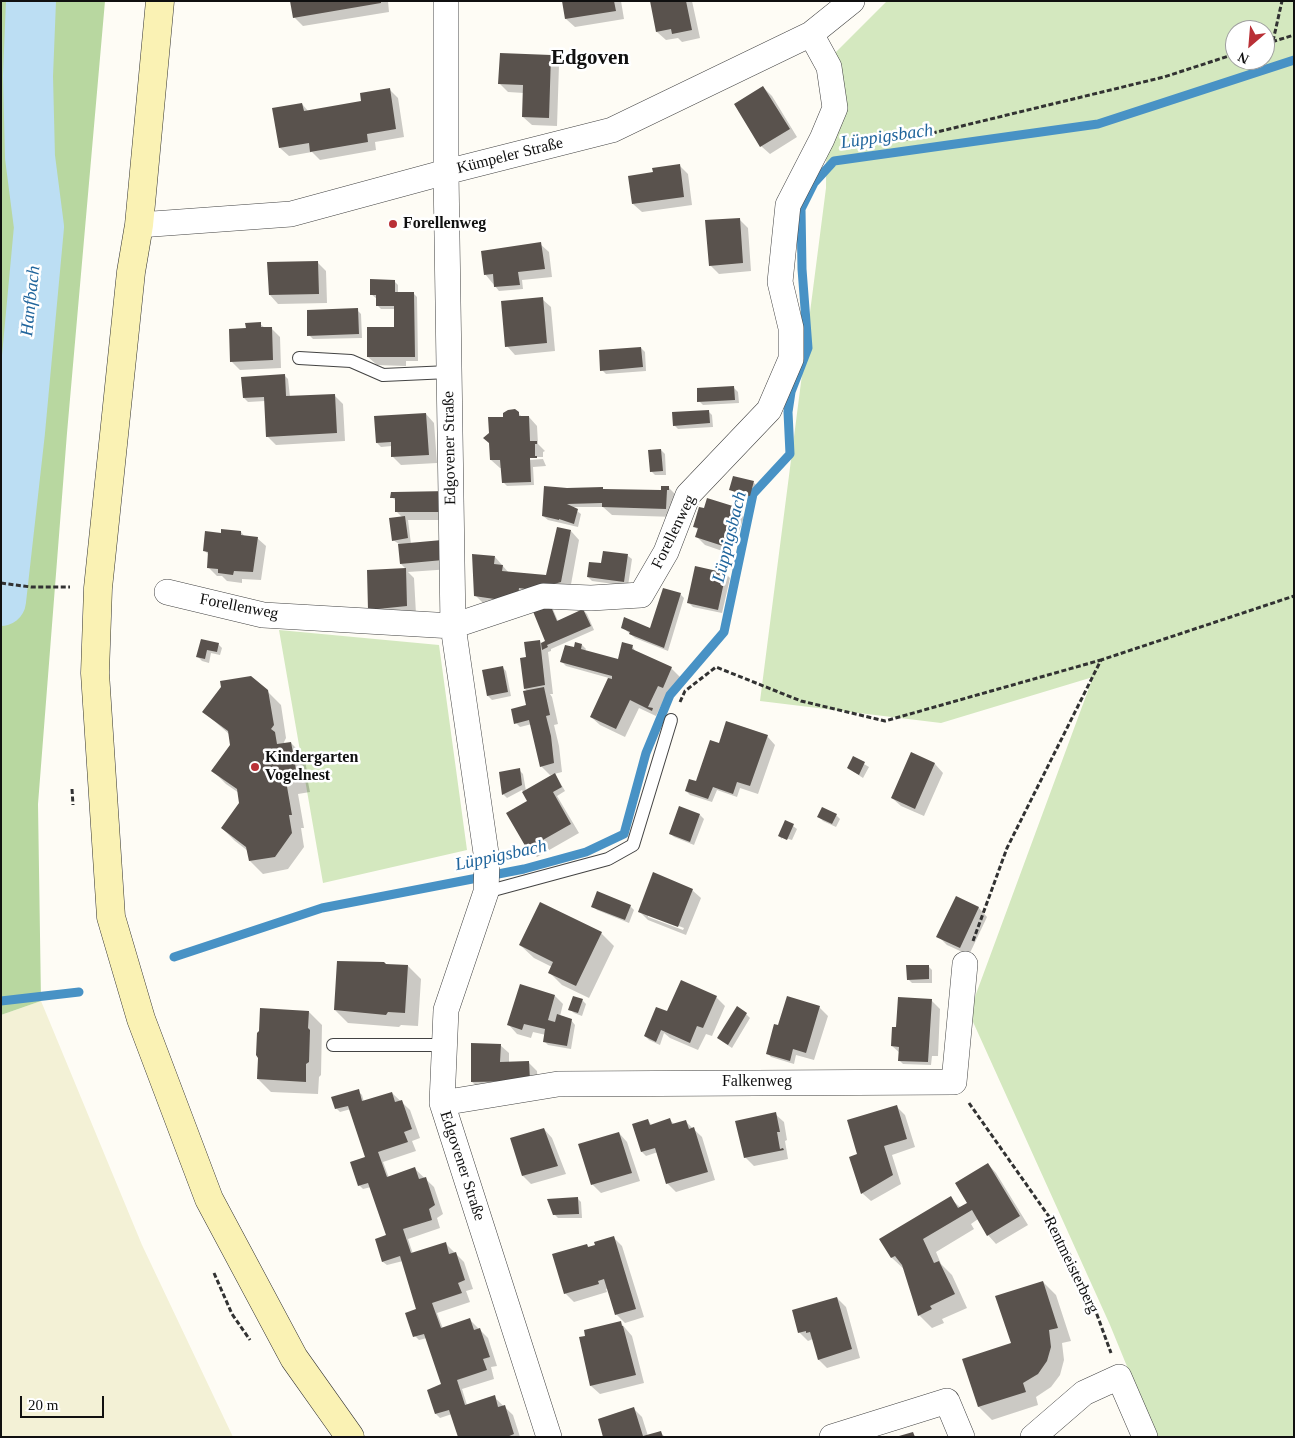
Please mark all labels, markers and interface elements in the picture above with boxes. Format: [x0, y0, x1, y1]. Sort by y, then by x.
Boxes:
north arrow [1225, 20, 1275, 70]
district label: Edgoven [551, 46, 629, 72]
text: N [1236, 49, 1251, 67]
water label: Lüppigsbach [839, 120, 935, 154]
street label: Kümpeler Straße [455, 134, 565, 178]
place label: Forellenweg [403, 214, 486, 234]
marker: Forellenweg [387, 218, 399, 230]
water label: Hanfbach [17, 265, 45, 337]
street label: Edgovener Straße [439, 391, 461, 505]
water label: Lüppigsbach [708, 489, 752, 585]
street label: Forellenweg [648, 492, 700, 572]
street label: Forellenweg [198, 590, 280, 624]
place label: Kindergarten Vogelnest [265, 748, 358, 786]
marker: Kindergarten Vogelnest [249, 761, 261, 773]
water label: Lüppigsbach [453, 836, 549, 876]
street label: Falkenweg [722, 1072, 792, 1092]
street label: Edgovener Straße [435, 1109, 489, 1223]
street label: Rentmeisterberg [1039, 1213, 1103, 1317]
scale bar [22, 1386, 106, 1418]
text: 20 m [28, 1397, 58, 1413]

